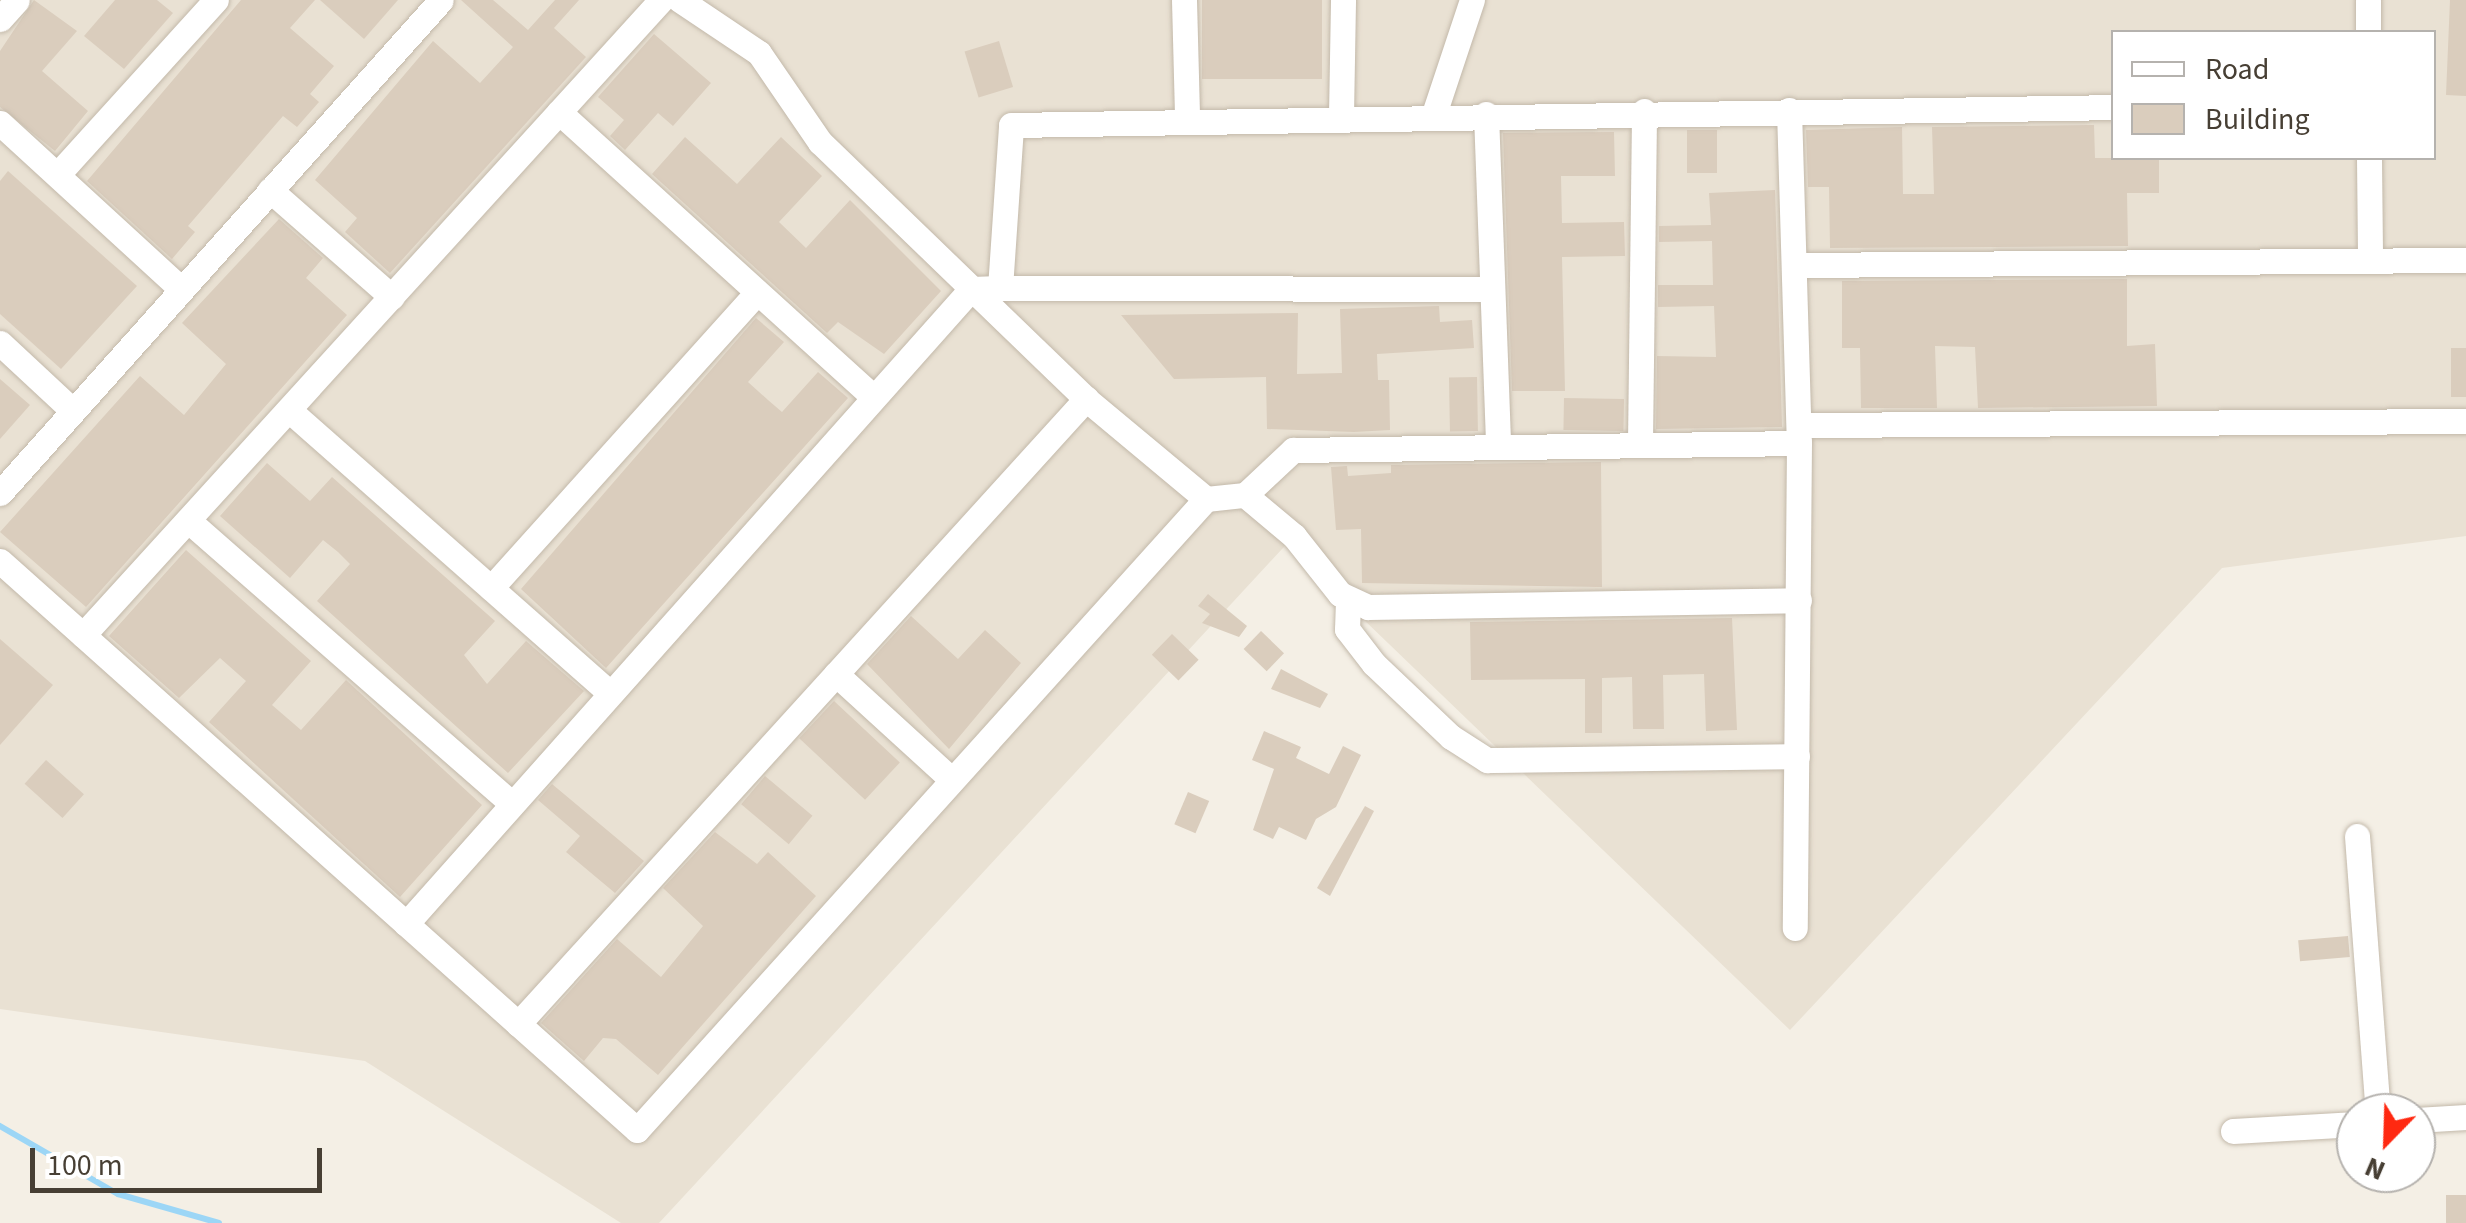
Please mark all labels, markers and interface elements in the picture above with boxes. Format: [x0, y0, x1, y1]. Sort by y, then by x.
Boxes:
legend [2111, 30, 2436, 160]
text: Road [2205, 48, 2269, 91]
text: Building [2205, 98, 2310, 141]
north arrow [2336, 1093, 2436, 1193]
scale bar [35, 1128, 328, 1190]
text: 100 m [47, 1144, 123, 1187]
text: N [2359, 1147, 2391, 1191]

